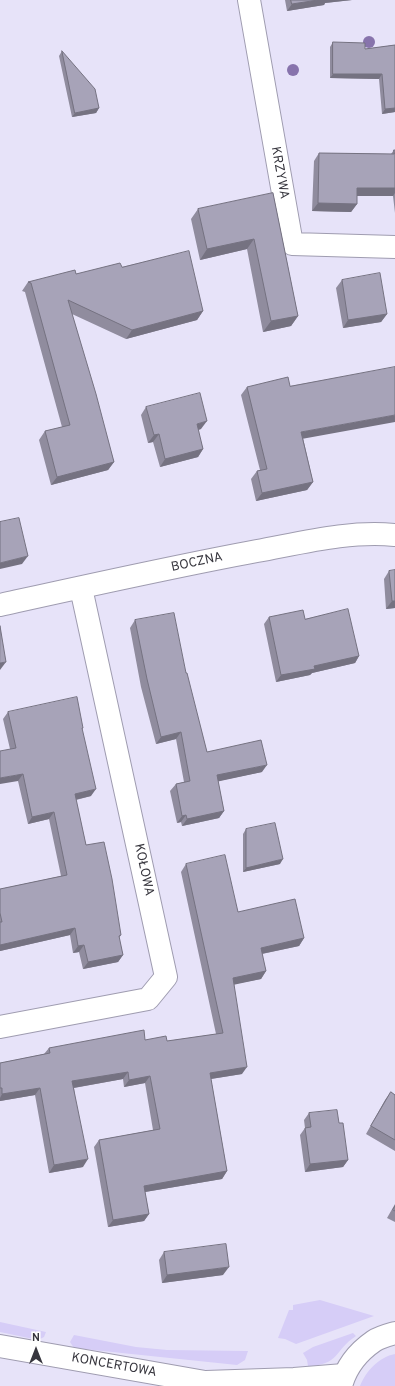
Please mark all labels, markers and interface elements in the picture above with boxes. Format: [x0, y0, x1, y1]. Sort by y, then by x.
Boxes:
street label: KRZYWA [267, 146, 291, 200]
street label: BOCZNA [170, 550, 224, 576]
street label: KOŁOWA [130, 842, 156, 898]
north arrow [16, 1330, 56, 1370]
text: N [32, 1331, 40, 1345]
street label: KONCERTOWA [70, 1351, 158, 1381]

